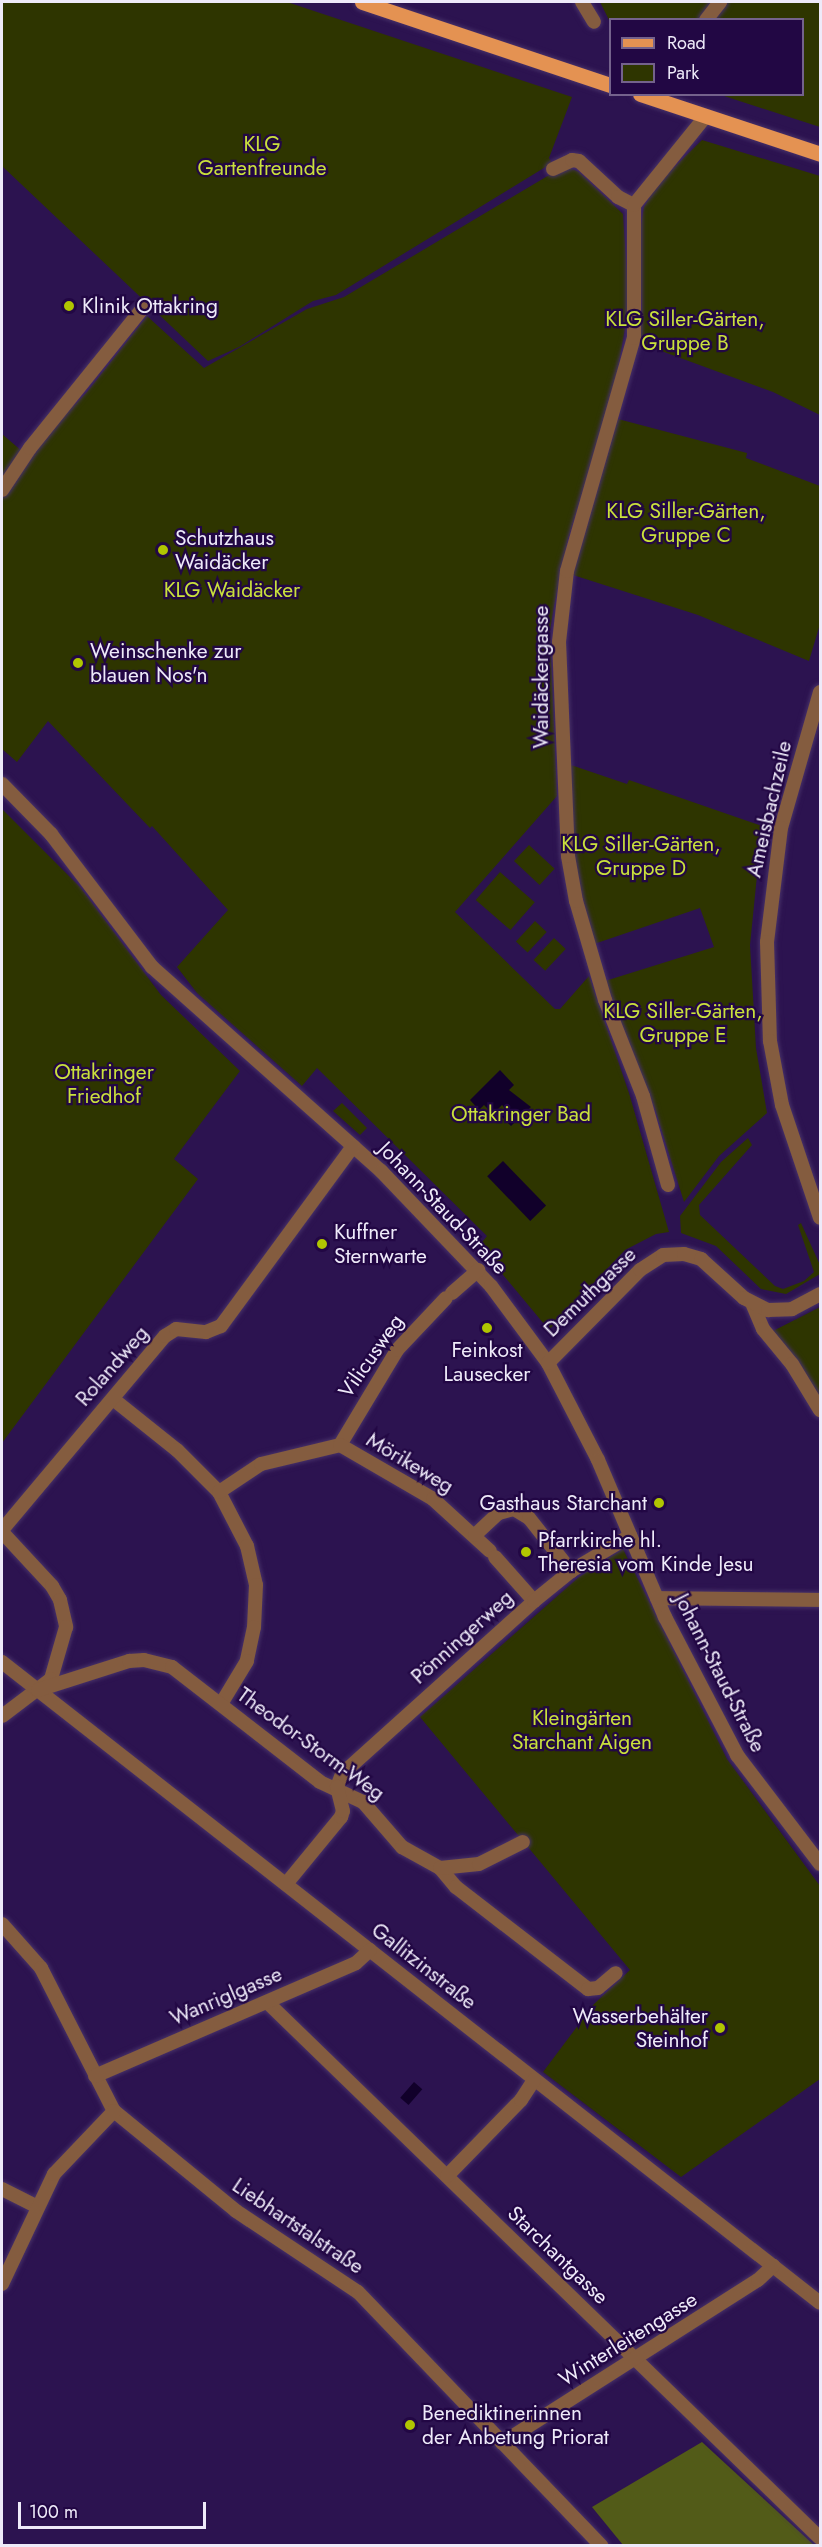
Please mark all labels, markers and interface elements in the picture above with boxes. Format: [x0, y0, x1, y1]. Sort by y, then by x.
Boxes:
legend [609, 18, 804, 96]
text: Road [667, 30, 706, 56]
text: Park [667, 60, 699, 86]
park label: KLG Gartenfreunde [197, 131, 327, 181]
place label: Klinik Ottakring [82, 293, 218, 319]
marker: Klinik Ottakring [60, 297, 78, 315]
park label: KLG Siller-Gärten, Gruppe B [605, 306, 765, 356]
park label: KLG Siller-Gärten, Gruppe C [606, 498, 766, 548]
place label: Schutzhaus Waidäcker [175, 525, 274, 575]
marker: Schutzhaus Waidäcker [156, 543, 170, 557]
park label: KLG Waidäcker [164, 577, 300, 603]
street label: Waidäckergasse [528, 606, 554, 748]
place label: Weinschenke zur blauen Nos'n [90, 638, 241, 688]
marker: Weinschenke zur blauen Nos'n [71, 656, 85, 670]
street label: Ameisbachzeile [741, 738, 797, 880]
park label: KLG Siller-Gärten, Gruppe D [561, 831, 721, 881]
park label: KLG Siller-Gärten, Gruppe E [603, 998, 763, 1048]
park label: Ottakringer Friedhof [54, 1059, 154, 1109]
park label: Ottakringer Bad [451, 1101, 591, 1127]
street label: Johann-Staud-Straße [373, 1136, 513, 1280]
place label: Kuffner Sternwarte [334, 1219, 427, 1269]
marker: Kuffner Sternwarte [315, 1237, 329, 1251]
street label: Demuthgasse [539, 1242, 641, 1342]
street label: Vilicusweg [333, 1310, 409, 1402]
street label: Rolandweg [70, 1321, 154, 1411]
marker: Feinkost Lausecker [480, 1321, 494, 1335]
place label: Feinkost Lausecker [444, 1337, 530, 1387]
street label: Mörikeweg [362, 1427, 458, 1499]
place label: Gasthaus Starchant [479, 1490, 647, 1516]
marker: Gasthaus Starchant [652, 1496, 666, 1510]
place label: Pfarrkirche hl. Theresia vom Kinde Jesu [538, 1527, 753, 1577]
marker: Pfarrkirche hl. Theresia vom Kinde Jesu [519, 1545, 533, 1559]
street label: Pönningerweg [406, 1585, 518, 1689]
street label: Johann-Staud-Straße [669, 1589, 771, 1757]
street label: Theodor-Storm-Weg [232, 1682, 390, 1806]
park label: Kleingärten Starchant Aigen [512, 1705, 652, 1755]
street label: Gallitzinstraße [367, 1917, 481, 2015]
street label: Wanriglgasse [166, 1961, 286, 2031]
place label: Wasserbehälter Steinhof [572, 2003, 708, 2053]
marker: Wasserbehälter Steinhof [713, 2021, 727, 2035]
street label: Liebhartstalstraße [228, 2173, 368, 2279]
street label: Starchantgasse [502, 2201, 614, 2309]
street label: Winterleitengasse [554, 2286, 702, 2392]
place label: Benediktinerinnen der Anbetung Priorat [422, 2400, 609, 2450]
marker: Benediktinerinnen der Anbetung Priorat [403, 2418, 417, 2432]
scale bar [21, 2490, 208, 2528]
text: 100 m [29, 2499, 78, 2525]

